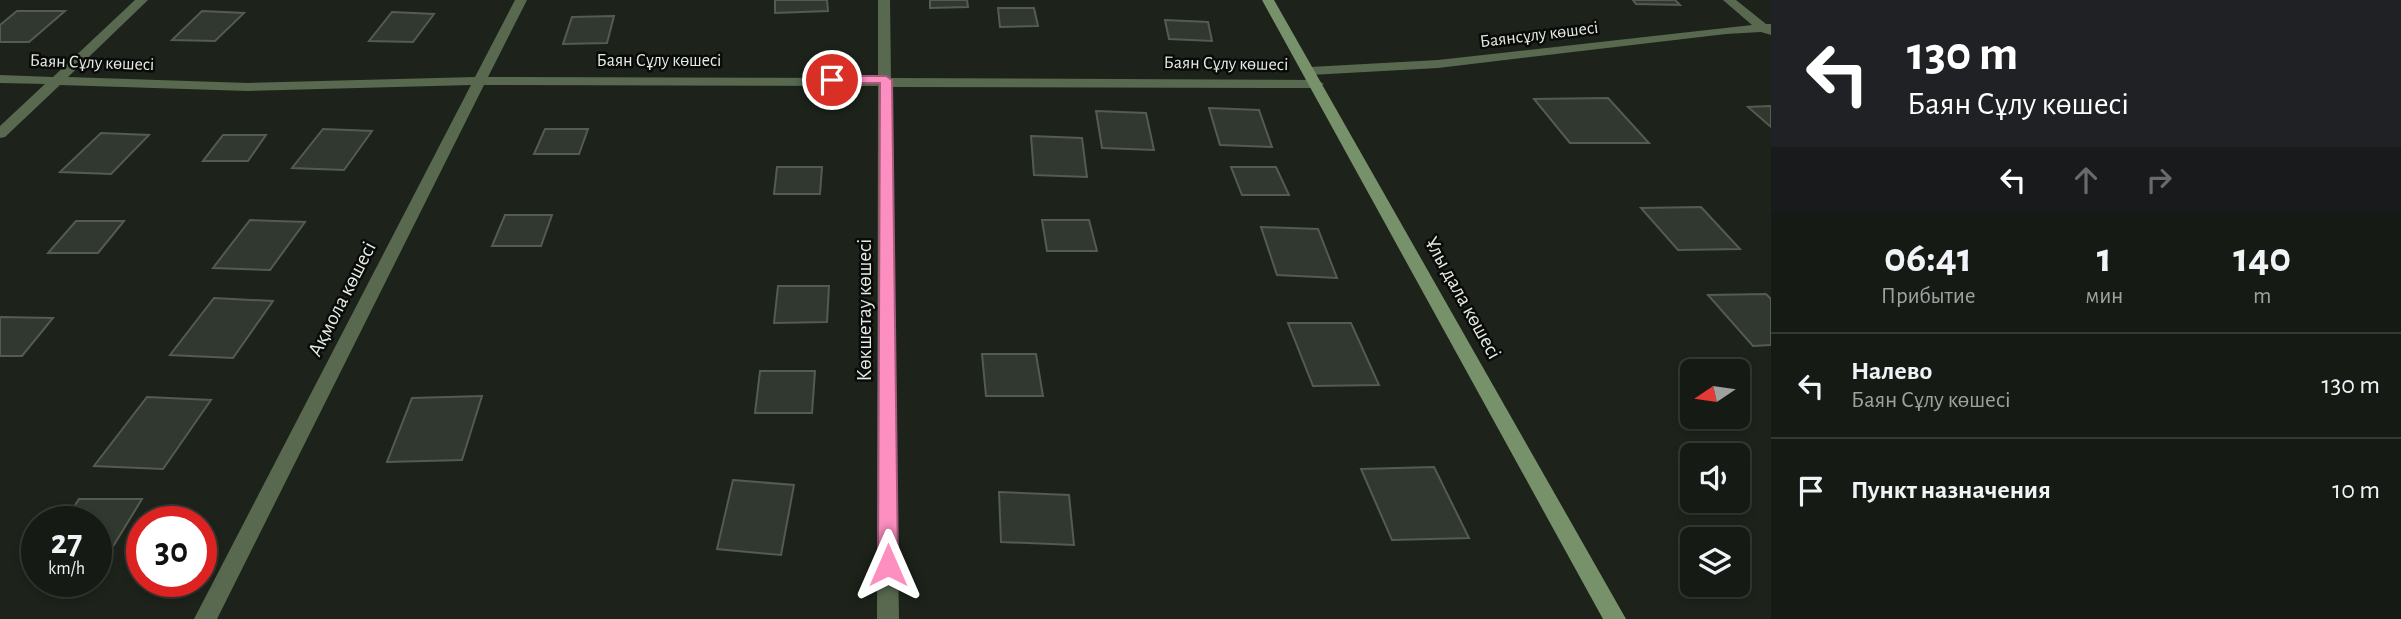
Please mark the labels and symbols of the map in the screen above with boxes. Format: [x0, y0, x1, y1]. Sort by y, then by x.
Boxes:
street label: Баянсұлу көшесі [1479, 19, 1599, 51]
pin [802, 50, 862, 110]
street label: Баян Сұлу көшесі [29, 52, 155, 74]
street label: Баян Сұлу көшесі [597, 52, 721, 70]
street label: Баян Сұлу көшесі [1163, 54, 1289, 74]
street label: Ұлы дала көшесі [1421, 233, 1505, 363]
street label: Ақмола көшесі [304, 238, 380, 360]
street label: Көкшетау көшесі [854, 239, 875, 381]
north arrow [1680, 359, 1750, 429]
speed limit sign: 30 [126, 506, 217, 597]
position arrow [851, 528, 925, 602]

